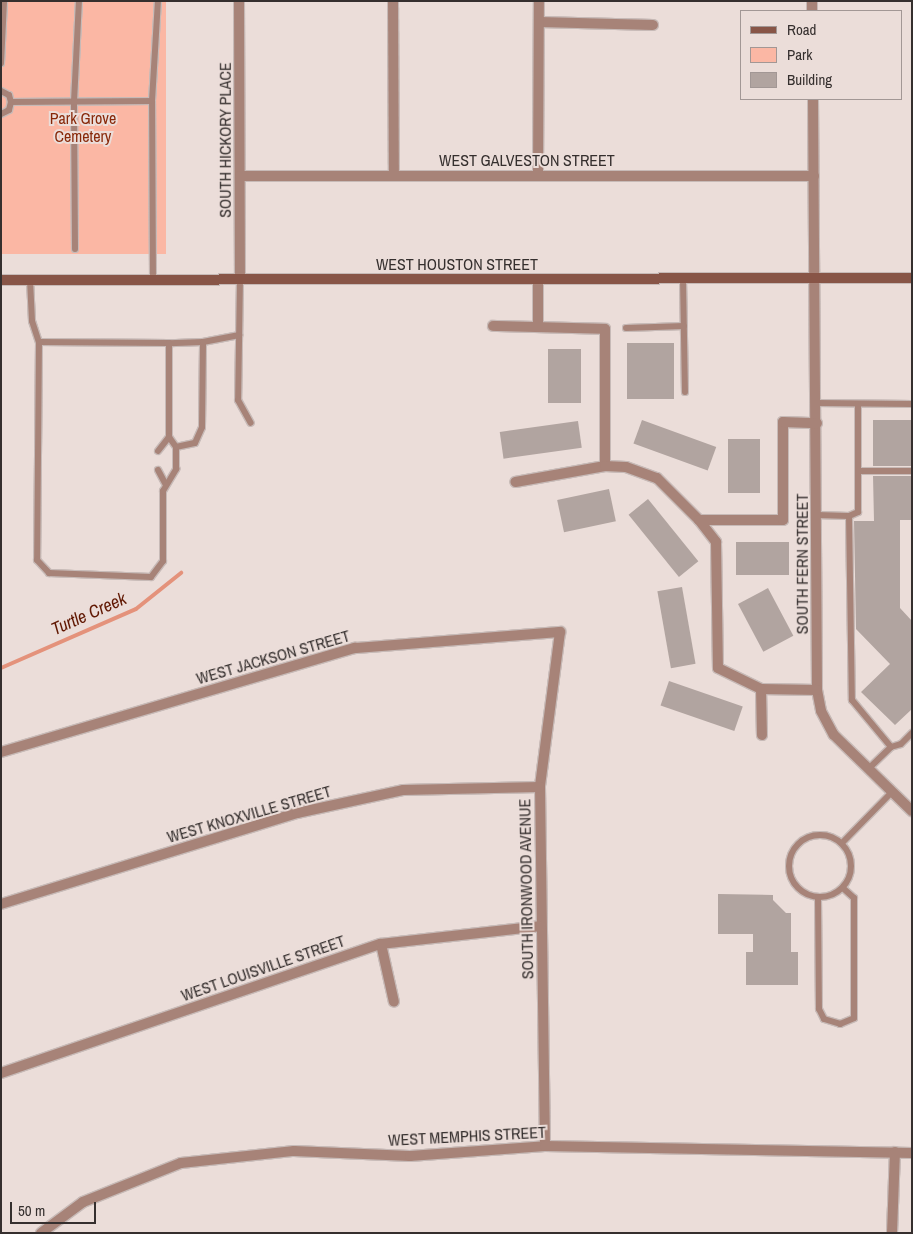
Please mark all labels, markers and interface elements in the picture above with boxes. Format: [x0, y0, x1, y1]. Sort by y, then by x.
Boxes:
legend [740, 10, 903, 100]
text: Road [787, 19, 816, 40]
text: Park [787, 44, 812, 65]
street label: SOUTH HICKORY PLACE [215, 62, 235, 218]
text: Building [787, 69, 832, 90]
park label: Park Grove Cemetery [50, 108, 116, 146]
street label: WEST GALVESTON STREET [439, 150, 615, 170]
street label: WEST HOUSTON STREET [376, 254, 538, 274]
street label: SOUTH FERN STREET [792, 494, 812, 634]
water label: Turtle Creek [48, 588, 130, 640]
street label: WEST JACKSON STREET [194, 626, 352, 688]
street label: WEST KNOXVILLE STREET [165, 781, 333, 847]
street label: SOUTH IRONWOOD AVENUE [515, 798, 537, 980]
street label: WEST LOUISVILLE STREET [179, 931, 347, 1005]
street label: WEST MEMPHIS STREET [388, 1122, 546, 1150]
scale bar [12, 1192, 99, 1224]
text: 50 m [18, 1200, 45, 1221]

